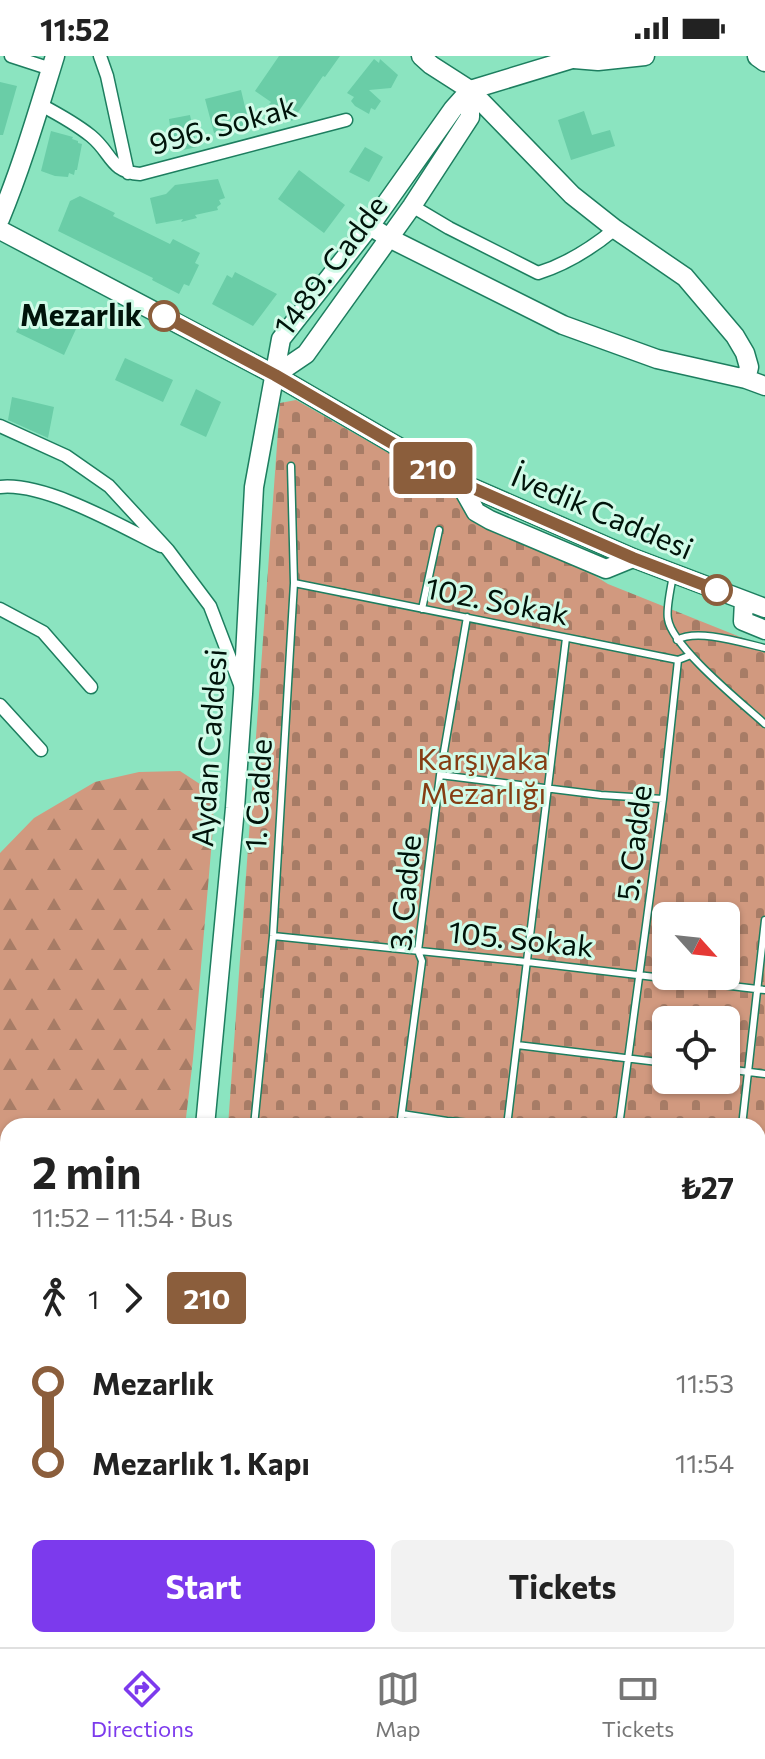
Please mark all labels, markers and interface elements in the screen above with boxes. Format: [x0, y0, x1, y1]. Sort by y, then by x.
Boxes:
text: 11:52 [40, 10, 110, 47]
street label: 996. Sokak [145, 86, 300, 161]
street label: 1489. Cadde [264, 187, 394, 342]
place label: Mezarlık [20, 295, 142, 332]
marker: Mezarlık [149, 301, 179, 331]
line badge: 210 [387, 442, 479, 494]
text: 210 [409, 451, 457, 485]
street label: İvedik Caddesi [506, 456, 700, 566]
street label: 102. Sokak [423, 568, 572, 632]
unlabelled marker [702, 575, 732, 605]
street label: Aydan Caddesi [182, 647, 233, 848]
street label: 1. Cadde [235, 738, 278, 852]
park label: Karşıyaka Mezarlığı [417, 739, 549, 810]
street label: 5. Cadde [607, 783, 658, 903]
street label: 3. Cadde [380, 833, 427, 952]
north arrow [652, 902, 740, 990]
map controls [652, 902, 740, 1094]
street label: 105. Sokak [447, 912, 596, 964]
button: locate [652, 1006, 740, 1094]
text: 2 min [32, 1144, 142, 1198]
text: ₺27 [680, 1168, 734, 1205]
text: 11:52 – 11:54 · Bus [32, 1201, 233, 1232]
icon: walk [32, 1276, 76, 1320]
icon: forward [111, 1276, 155, 1320]
text: 210 [183, 1281, 230, 1315]
text: 1 [88, 1283, 99, 1314]
text: Mezarlık [92, 1364, 214, 1401]
text: 11:53 [676, 1367, 734, 1398]
text: Mezarlık 1. Kapı [92, 1444, 310, 1481]
text: 11:54 [675, 1447, 734, 1478]
button: Start [32, 1540, 375, 1632]
button: Tickets [391, 1540, 734, 1632]
tab: Directions [91, 1667, 194, 1742]
tab: Map [375, 1667, 421, 1742]
tab: Tickets [602, 1667, 674, 1742]

